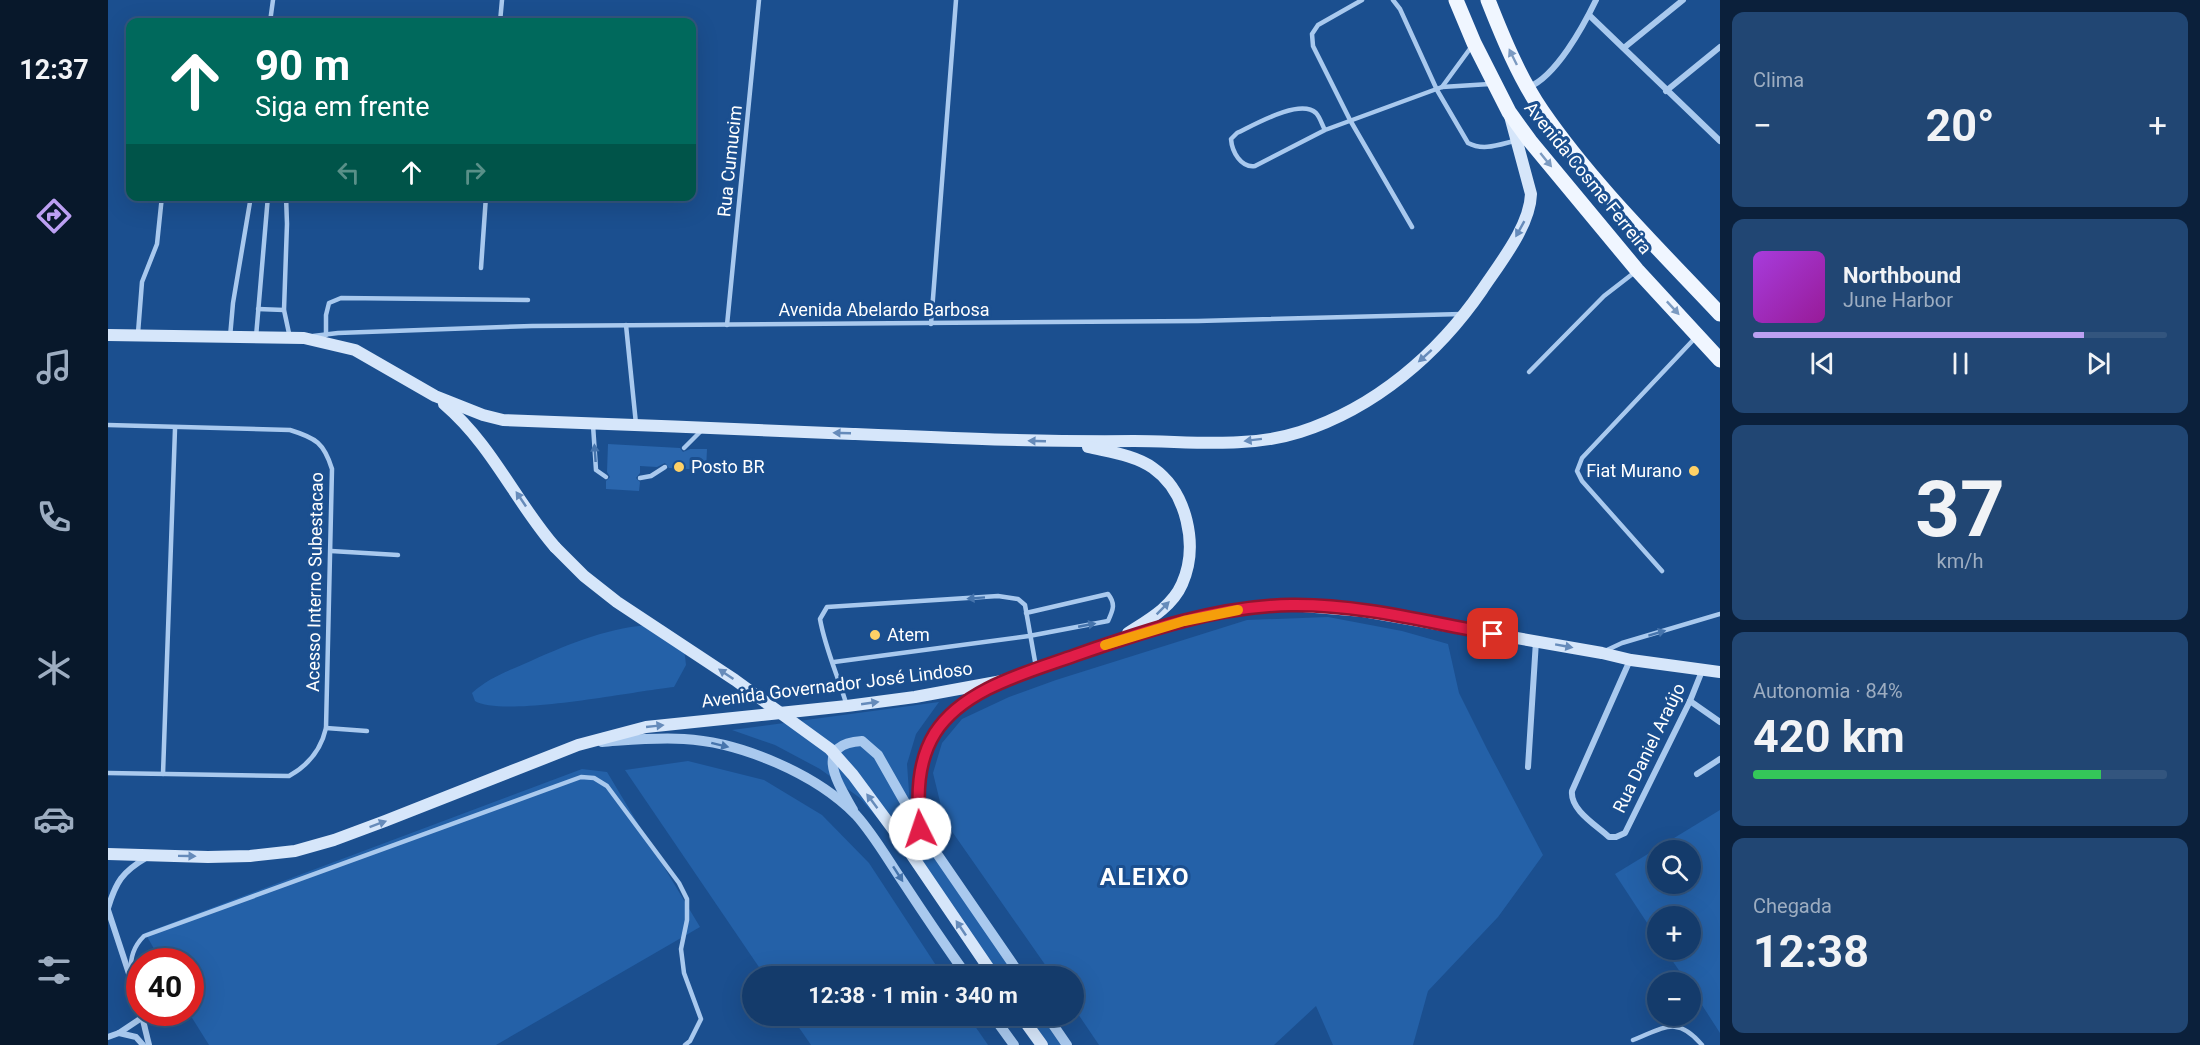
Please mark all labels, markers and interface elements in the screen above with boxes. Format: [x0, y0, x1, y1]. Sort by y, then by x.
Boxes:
text: 90 m [255, 41, 350, 90]
icon: ahead [156, 42, 234, 120]
one-way arrow [1508, 49, 1517, 66]
text: 12:37 [19, 54, 89, 86]
text: Clima [1753, 68, 1804, 92]
text: Siga em frente [255, 91, 430, 123]
street label: Avenida Cosme Ferreira [1520, 97, 1656, 258]
text: 20° [1925, 99, 1995, 152]
street label: Rua Cumucim [713, 104, 746, 218]
text: − [1753, 106, 1772, 145]
text: + [2148, 106, 2167, 145]
one-way arrow [1539, 152, 1552, 167]
icon: left [332, 156, 365, 189]
icon: ahead [395, 156, 428, 189]
icon: right [458, 156, 491, 189]
icon: directions [33, 195, 75, 237]
one-way arrow [1515, 220, 1525, 237]
text: Northbound [1843, 263, 1961, 288]
text: June Harbor [1843, 288, 1953, 312]
street label: Avenida Abelardo Barbosa [778, 299, 990, 320]
one-way arrow [1665, 301, 1679, 315]
icon: music [33, 346, 75, 388]
icon: previous [1806, 347, 1839, 380]
icon: pause [1944, 347, 1977, 380]
icon: next [2082, 347, 2115, 380]
one-way arrow [1417, 349, 1432, 363]
one-way arrow [833, 429, 852, 438]
one-way arrow [1243, 436, 1262, 445]
one-way arrow [1028, 437, 1047, 446]
one-way arrow [590, 443, 599, 462]
place label: Posto BR [691, 456, 765, 477]
marker: Posto BR [672, 460, 686, 474]
place label: Fiat Murano [1586, 460, 1682, 481]
marker: Fiat Murano [1687, 464, 1701, 478]
text: 37 [1915, 464, 2005, 555]
street label: Acesso Interno Subestacao [302, 472, 327, 692]
one-way arrow [516, 491, 527, 507]
icon: phone [33, 496, 75, 538]
text: km/h [1937, 549, 1983, 573]
one-way arrow [967, 593, 986, 602]
one-way arrow [1155, 602, 1169, 616]
pin [1467, 608, 1518, 659]
icon: arrive [1476, 617, 1509, 650]
one-way arrow [1077, 620, 1096, 629]
place label: Atem [887, 624, 930, 645]
marker: Atem [868, 628, 882, 642]
one-way arrow [1648, 628, 1666, 637]
one-way arrow [1555, 642, 1574, 651]
icon: climate [33, 647, 75, 689]
street label: Avenida Governador José Lindoso [700, 657, 974, 712]
one-way arrow [718, 669, 735, 680]
text: Autonomia · 84% [1753, 679, 1903, 703]
street label: Rua Daniel Araújo [1608, 680, 1689, 816]
one-way arrow [861, 698, 880, 707]
text: 420 km [1753, 710, 1905, 763]
one-way arrow [646, 721, 665, 731]
one-way arrow [711, 740, 729, 750]
one-way arrow [866, 793, 879, 809]
position arrow [888, 797, 952, 861]
icon: car [33, 798, 75, 840]
one-way arrow [369, 818, 387, 828]
map controls [1647, 840, 1701, 1026]
button: search [1647, 840, 1701, 894]
one-way arrow [178, 851, 197, 861]
district label: ALEIXO [1100, 863, 1190, 891]
one-way arrow [892, 866, 903, 882]
text: Chegada [1753, 894, 1832, 918]
button: + [1647, 906, 1701, 960]
one-way arrow [956, 920, 967, 936]
text: 12:38 [1753, 925, 1869, 978]
speed limit sign: 40 [126, 948, 204, 1026]
icon: filters [33, 949, 75, 991]
button: − [1647, 972, 1701, 1026]
text: 12:38 · 1 min · 340 m [808, 983, 1018, 1008]

